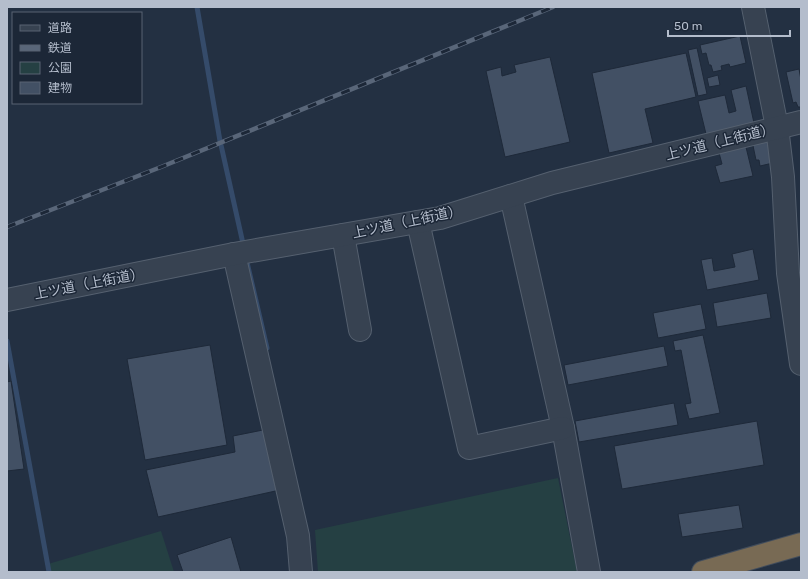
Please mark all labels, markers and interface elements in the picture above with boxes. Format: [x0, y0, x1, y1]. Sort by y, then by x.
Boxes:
legend [12, 12, 142, 104]
scale bar [668, 12, 790, 38]
text: 50 m [674, 19, 702, 33]
text: 道路 [48, 21, 72, 35]
text: 鉄道 [48, 41, 72, 55]
text: 公園 [48, 61, 72, 75]
text: 建物 [48, 81, 72, 95]
street label: 上ツ道（上街道） [664, 120, 776, 164]
street label: 上ツ道（上街道） [350, 202, 464, 242]
street label: 上ツ道（上街道） [32, 265, 146, 303]

